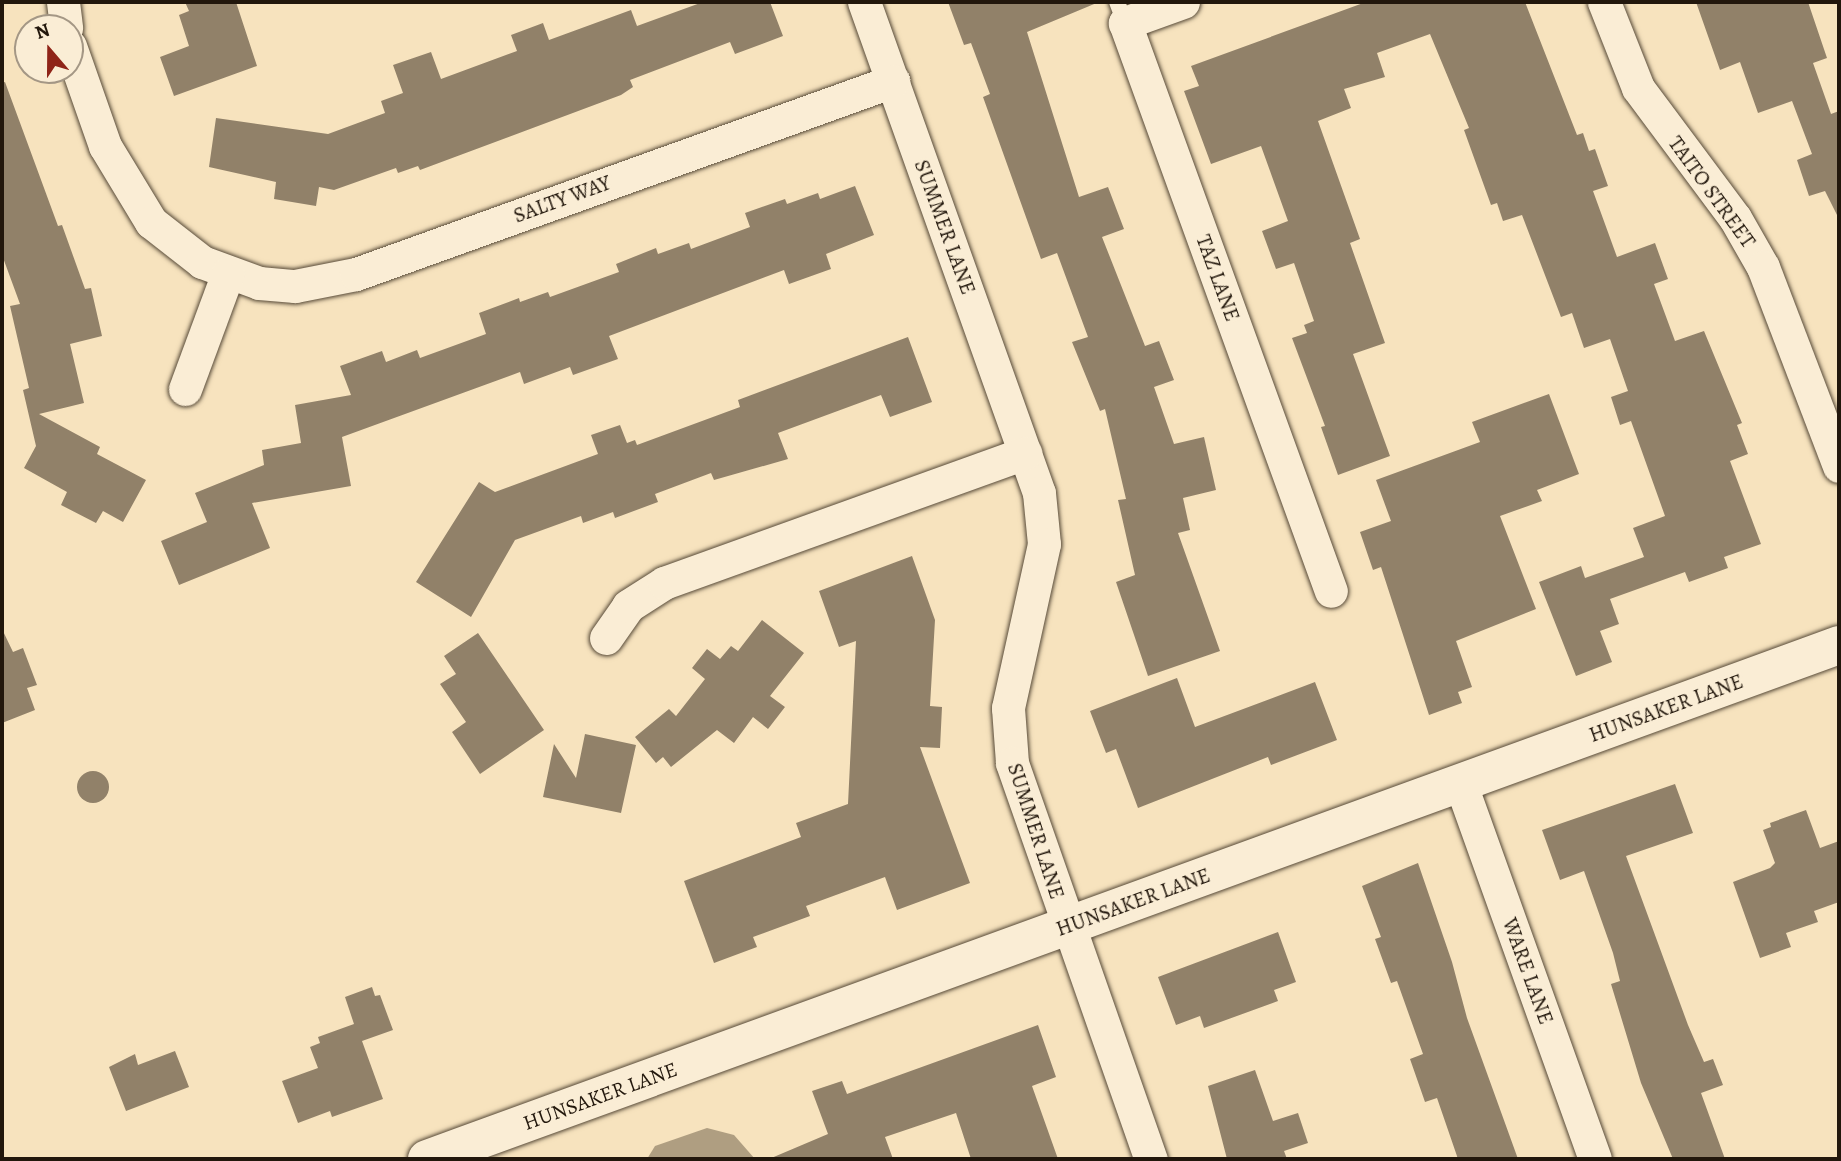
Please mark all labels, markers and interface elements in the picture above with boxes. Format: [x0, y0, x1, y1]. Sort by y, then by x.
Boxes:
north arrow [14, 14, 84, 84]
text: N [32, 17, 53, 46]
street label: TAITO STREET [1663, 131, 1761, 253]
street label: SUMMER LANE [909, 156, 981, 298]
street label: SALTY WAY [510, 170, 614, 228]
street label: TAZ LANE [1191, 231, 1245, 325]
street label: HUNSAKER LANE [1585, 668, 1747, 748]
street label: SUMMER LANE [1002, 760, 1070, 902]
street label: HUNSAKER LANE [1052, 862, 1214, 942]
street label: WARE LANE [1497, 914, 1559, 1028]
street label: HUNSAKER LANE [519, 1056, 681, 1136]

